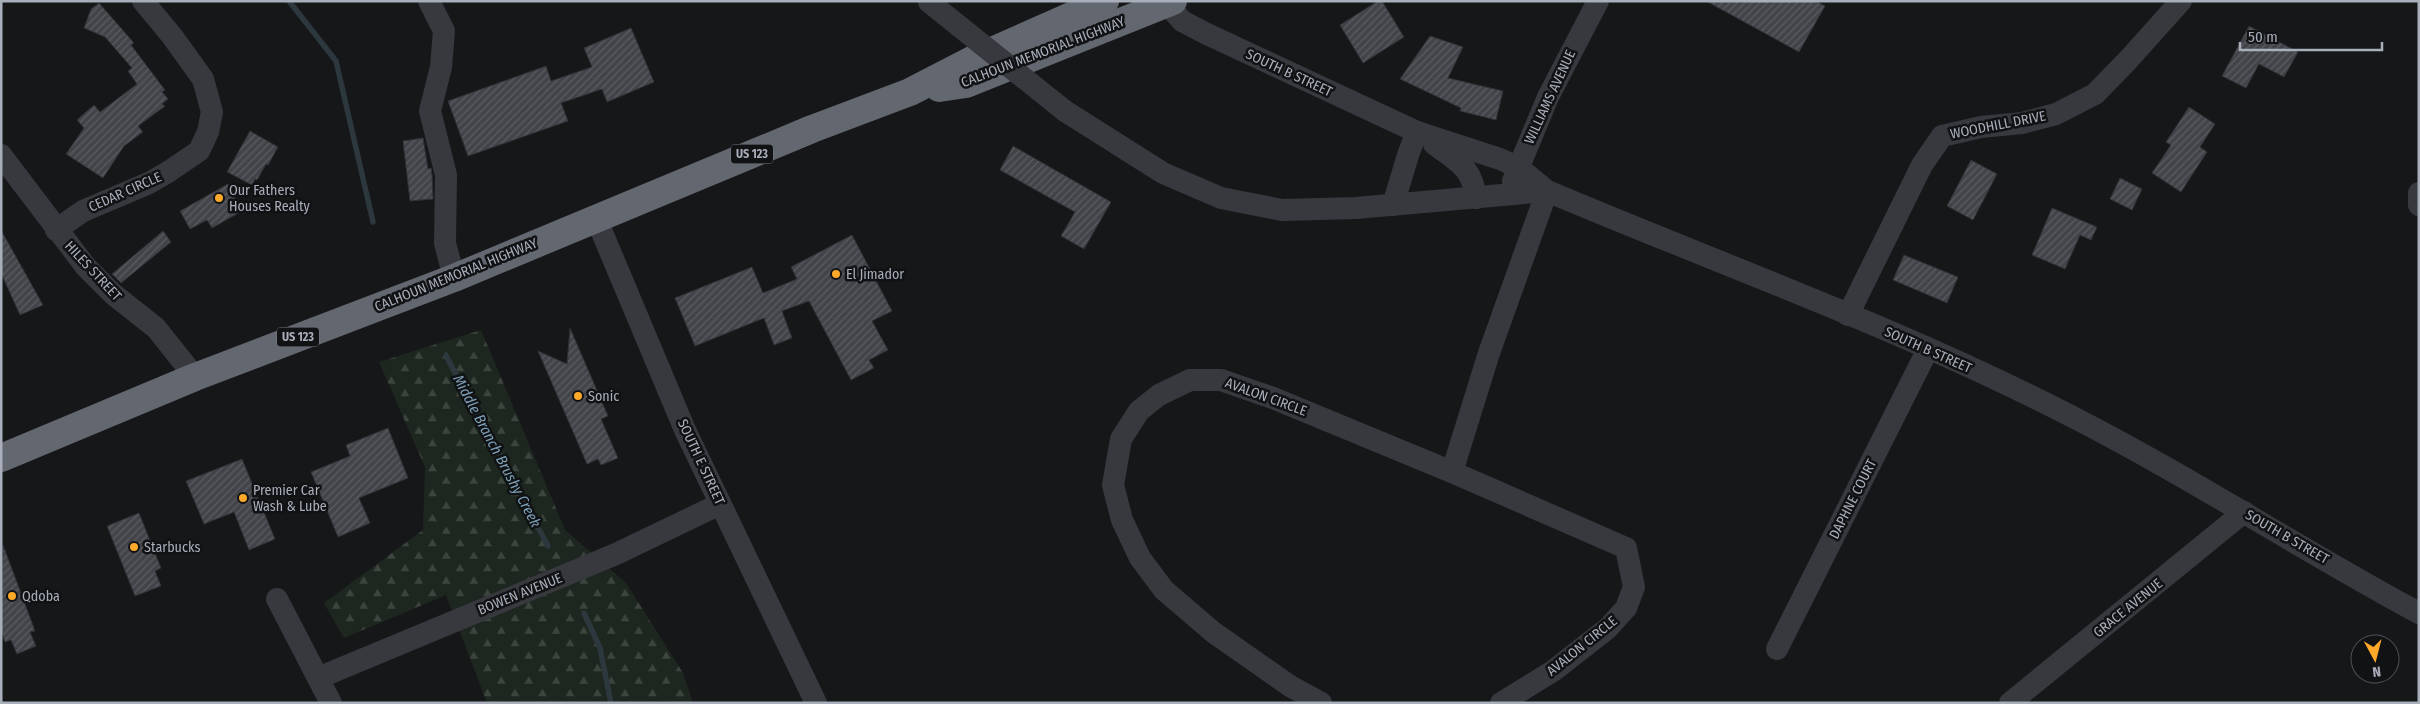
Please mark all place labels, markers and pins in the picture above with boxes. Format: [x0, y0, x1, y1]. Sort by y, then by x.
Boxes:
place label: Our Fathers Houses Realty [229, 182, 310, 215]
marker: Our Fathers Houses Realty [213, 192, 225, 204]
place label: El Jimador [846, 266, 904, 283]
marker: El Jimador [830, 268, 842, 280]
place label: Sonic [588, 388, 619, 405]
marker: Sonic [572, 390, 584, 402]
place label: Premier Car Wash & Lube [253, 482, 327, 515]
marker: Premier Car Wash & Lube [237, 492, 249, 504]
place label: Starbucks [144, 539, 200, 556]
marker: Starbucks [128, 541, 140, 553]
place label: Qdoba [22, 588, 60, 605]
marker: Qdoba [6, 590, 18, 602]

